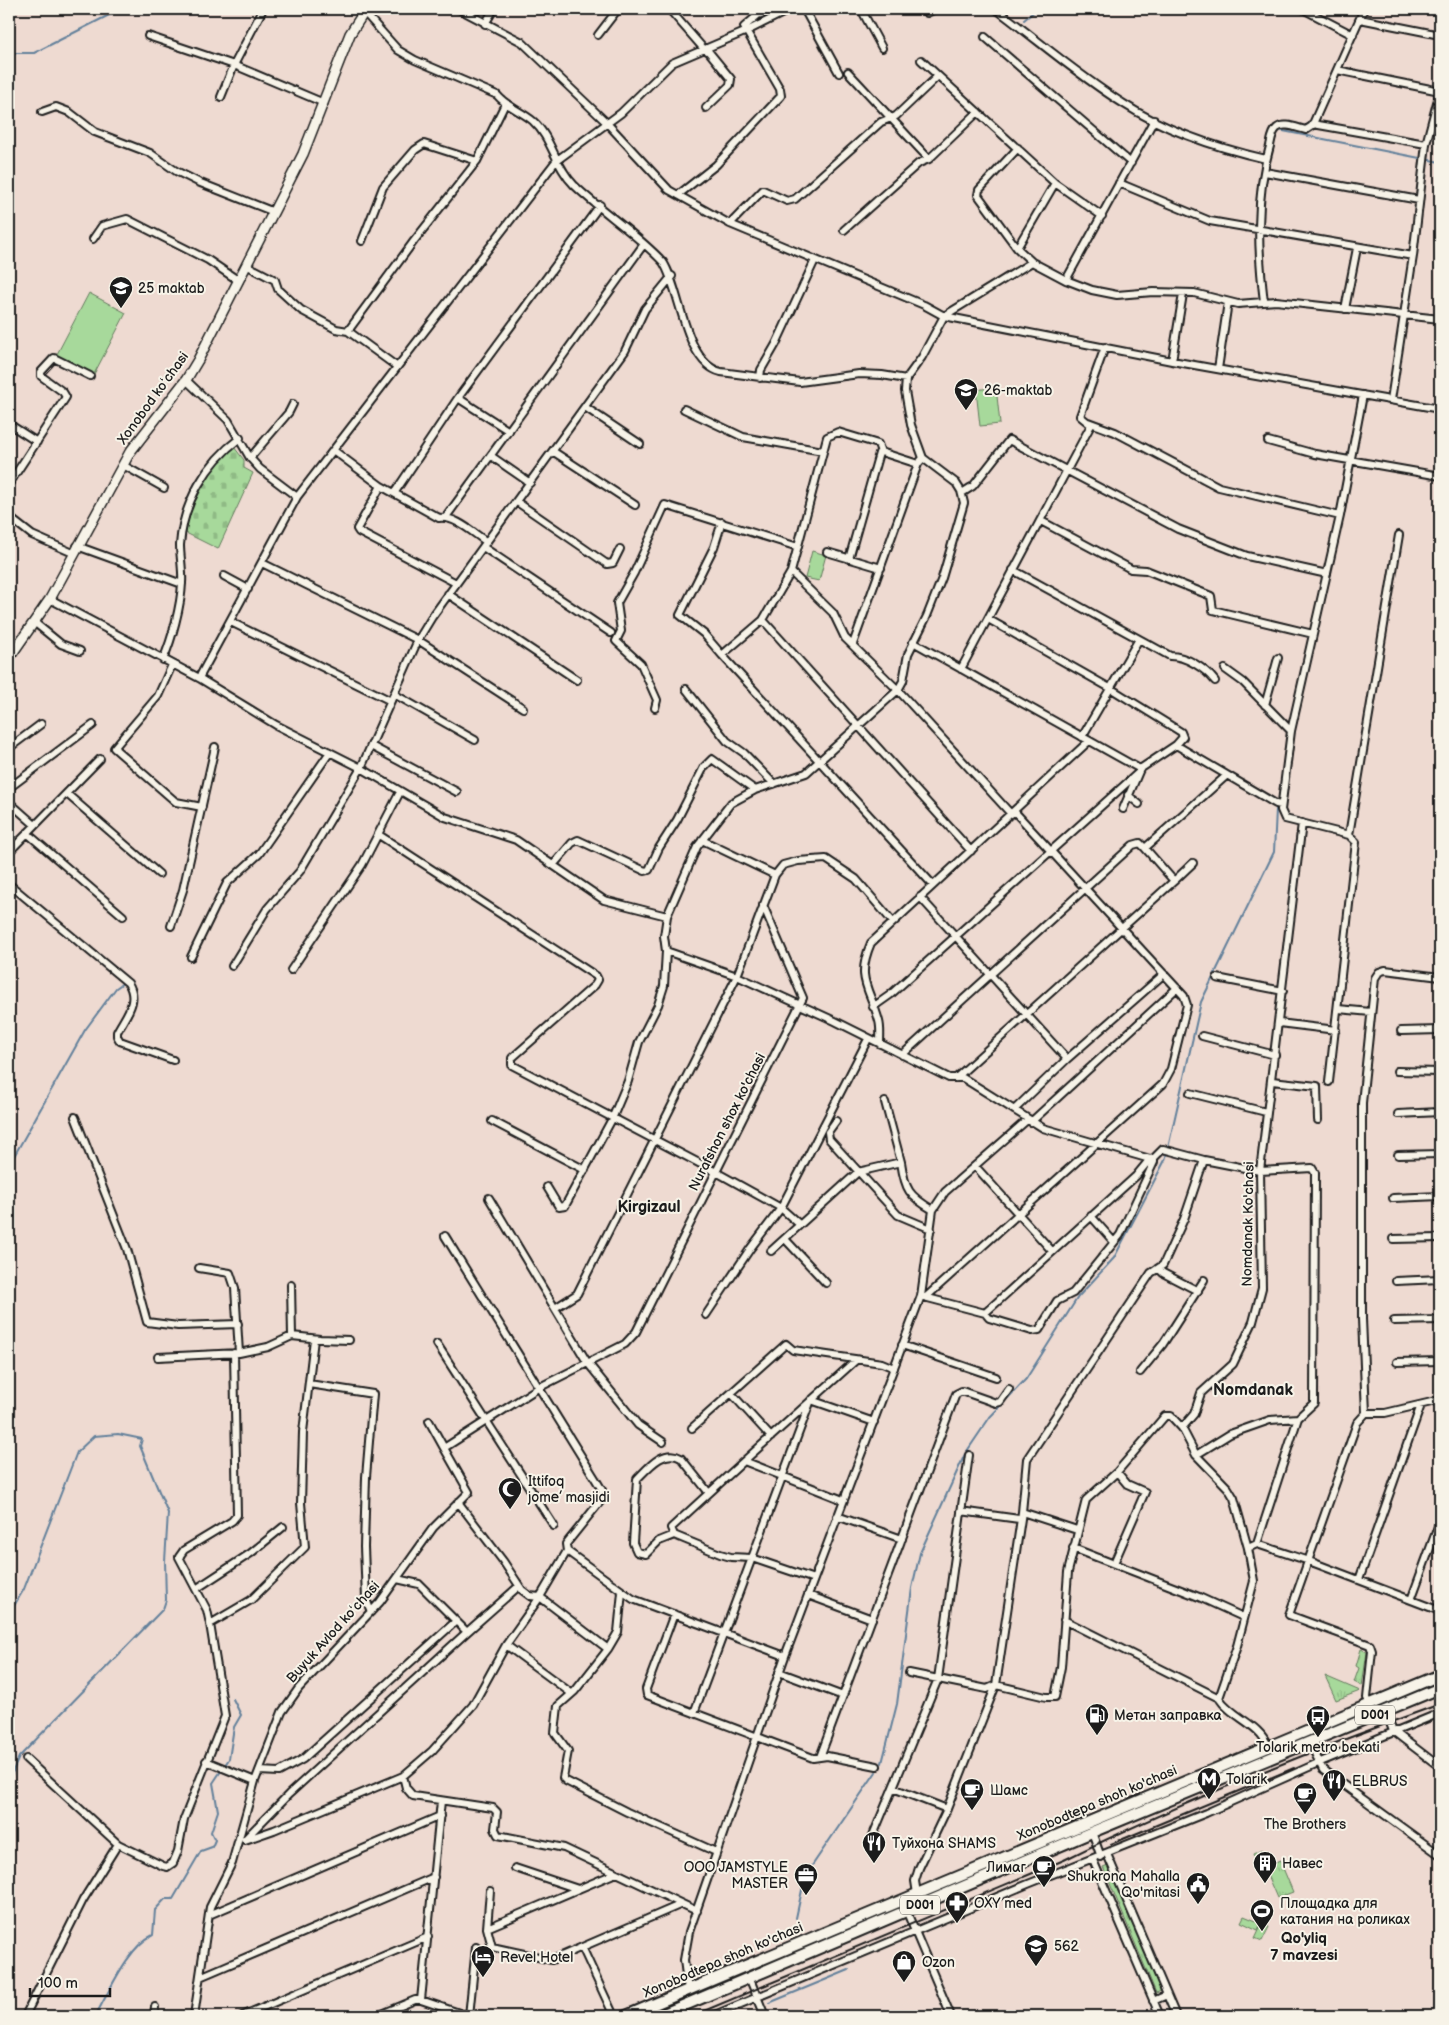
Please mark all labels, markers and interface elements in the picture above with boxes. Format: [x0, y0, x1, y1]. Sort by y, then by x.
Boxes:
school or university icon: 25 maktab [108, 275, 134, 309]
place label: 25 maktab [138, 280, 205, 297]
street label: Xonobod koʻchasi [113, 348, 192, 448]
school or university icon: 26-maktab [953, 377, 979, 411]
place label: 26-maktab [984, 382, 1053, 399]
street label: Nurafshon shox ko'chasi [685, 1050, 769, 1194]
street label: Nomdanak Ko'chasi [1238, 1161, 1258, 1287]
district label: Kirgizaul [617, 1198, 681, 1217]
district label: Nomdanak [1213, 1381, 1294, 1400]
place label: Ittifoq jome’ masjidi [527, 1473, 610, 1506]
mosque icon: Ittifoq jome’ masjidi [497, 1476, 523, 1510]
street label: Buyuk Avlod koʻchasi [283, 1578, 383, 1686]
fuel station icon: Метан заправка [1084, 1702, 1110, 1736]
bus stop icon: Tolarik metro bekati [1305, 1704, 1331, 1738]
road number: D001 [1355, 1706, 1395, 1724]
place label: Метан заправка [1114, 1707, 1223, 1724]
place label: Tolarik metro bekati [1256, 1739, 1380, 1756]
street label: Xonobodtepa shoh ko'chasi [1014, 1762, 1180, 1845]
metro station icon: Tolarik [1196, 1766, 1222, 1800]
restaurant icon: ELBRUS [1321, 1768, 1347, 1802]
place label: Tolarik [1226, 1771, 1267, 1788]
place label: ELBRUS [1352, 1773, 1408, 1790]
cafe icon: Шамс [959, 1777, 985, 1811]
cafe icon: The Brothers [1292, 1781, 1318, 1815]
place label: Шамс [990, 1782, 1028, 1799]
place label: The Brothers [1264, 1816, 1346, 1833]
restaurant icon: Туйхона SHAMS [861, 1830, 887, 1864]
place label: Туйхона SHAMS [892, 1835, 996, 1852]
building icon: Навес [1252, 1850, 1278, 1884]
cafe icon: Лимаг [1031, 1854, 1057, 1888]
place label: Навес [1282, 1855, 1323, 1872]
place label: OOO JAMSTYLE MASTER [684, 1859, 788, 1892]
place label: Лимаг [985, 1859, 1027, 1876]
office icon: OOO JAMSTYLE MASTER [793, 1862, 819, 1896]
place label: Shukrona Mahalla Qo'mitasi [1067, 1868, 1180, 1901]
public building icon: Shukrona Mahalla Qo'mitasi [1185, 1871, 1211, 1905]
pharmacy icon: OXY med [944, 1890, 970, 1924]
place label: OXY med [974, 1895, 1032, 1912]
place label: Площадка для катания на роликах [1280, 1895, 1411, 1928]
road number: D001 [900, 1896, 940, 1914]
sports icon: Площадка для катания на роликах [1249, 1898, 1275, 1932]
street label: Xonobodtepa shoh ko'chasi [640, 1919, 806, 2002]
district label: Qo'yliq 7 mavzesi [1270, 1929, 1338, 1965]
school or university icon: 562 [1023, 1933, 1049, 1967]
place label: 562 [1054, 1938, 1080, 1955]
hotel icon: Revel Hotel [470, 1944, 496, 1978]
place label: Revel Hotel [500, 1949, 573, 1966]
shop icon: Ozon [891, 1949, 917, 1983]
place label: Ozon [922, 1954, 955, 1971]
scale bar [30, 1965, 110, 1997]
text: 100 m [38, 1974, 78, 1993]

